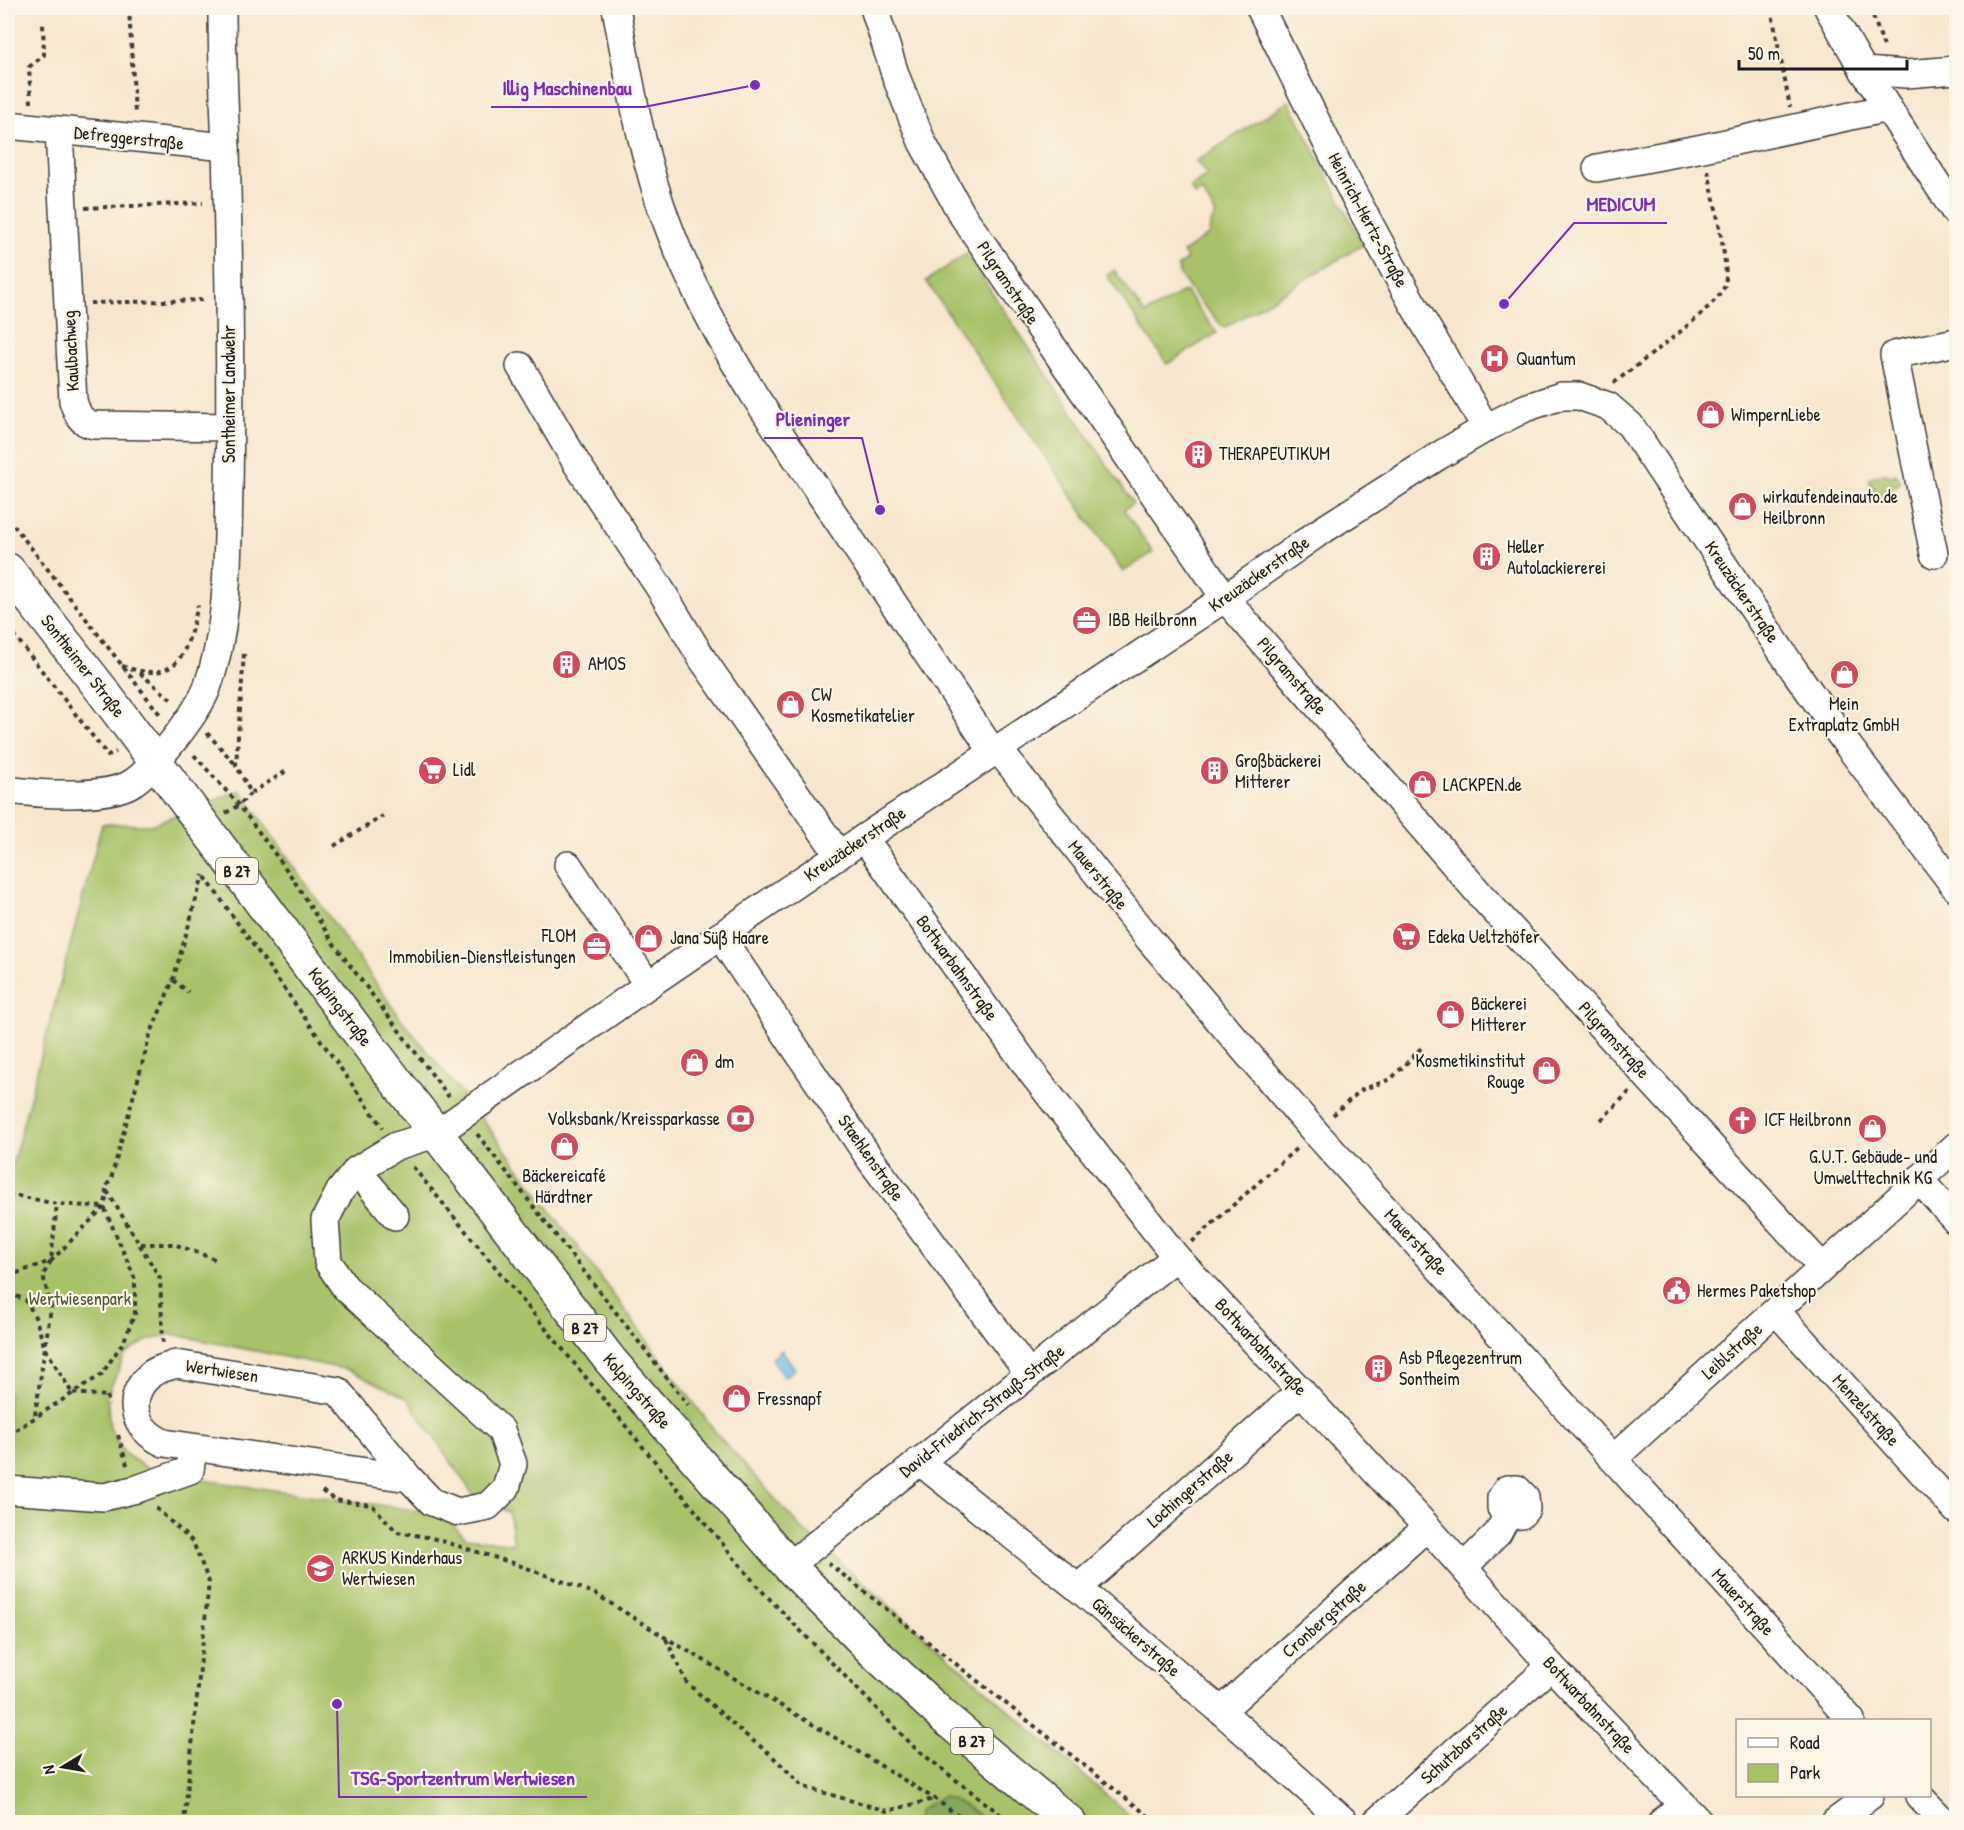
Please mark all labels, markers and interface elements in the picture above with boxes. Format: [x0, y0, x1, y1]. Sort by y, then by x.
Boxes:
scale bar [1739, 33, 1907, 71]
text: 50 m [1748, 41, 1780, 66]
callout: Illig Maschinenbau [491, 69, 644, 107]
text: Illig Maschinenbau [502, 74, 633, 102]
street label: Defreggerstraße [73, 119, 185, 156]
street label: Heinrich-Hertz-Straße [1322, 148, 1415, 292]
callout: MEDICUM [1574, 185, 1667, 223]
text: MEDICUM [1587, 190, 1655, 217]
street label: Pilgramstraße [971, 236, 1045, 329]
street label: Kaulbachweg [56, 310, 85, 392]
street label: Sontheimer Landwehr [216, 325, 241, 463]
hospital icon: Quantum [1479, 343, 1511, 375]
place label: Quantum [1516, 346, 1576, 371]
shop icon: WimpernLiebe [1694, 399, 1726, 431]
callout: Plieninger [764, 400, 862, 438]
place label: WimpernLiebe [1731, 402, 1821, 427]
text: Plieninger [776, 405, 851, 433]
building icon: THERAPEUTIKUM [1182, 438, 1214, 470]
place label: THERAPEUTIKUM [1219, 441, 1330, 466]
place label: wirkaufendeinauto.de Heilbronn [1763, 484, 1898, 530]
shop icon: wirkaufendeinauto.de Heilbronn [1726, 491, 1758, 523]
street label: Kreuzäckerstraße [1203, 530, 1314, 618]
place label: Heller Autolackiererei [1507, 534, 1606, 580]
street label: Kreuzäckerstraße [1699, 536, 1786, 648]
building icon: Heller Autolackiererei [1470, 541, 1502, 573]
office icon: IBB Heilbronn [1071, 604, 1103, 636]
place label: IBB Heilbronn [1108, 607, 1197, 632]
street label: Sontheimer Straße [35, 609, 131, 722]
street label: Pilgramstraße [1252, 631, 1333, 720]
building icon: AMOS [551, 648, 583, 680]
place label: AMOS [588, 651, 626, 676]
shop icon: Mein Extraplatz GmbH [1828, 659, 1860, 691]
place label: CW Kosmetikatelier [811, 682, 915, 728]
shop icon: CW Kosmetikatelier [774, 689, 806, 721]
place label: Mein Extraplatz GmbH [1789, 691, 1899, 737]
place label: Großbäckerei Mitterer [1235, 748, 1322, 794]
supermarket icon: Lidl [416, 754, 448, 786]
building icon: Großbäckerei Mitterer [1198, 755, 1230, 787]
place label: Lidl [453, 757, 476, 782]
shop icon: LACKPEN.de [1406, 769, 1438, 801]
place label: LACKPEN.de [1443, 772, 1522, 797]
street label: Kreuzäckerstraße [799, 800, 911, 887]
street label: Mauerstraße [1063, 835, 1134, 915]
road number: B 27 [216, 858, 258, 884]
street label: Bottwarbahnstraße [911, 910, 1004, 1026]
supermarket icon: Edeka Ueltzhöfer [1391, 921, 1423, 953]
shop icon: Jana Süß Haare [633, 922, 665, 954]
place label: FLOM Immobilien-Dienstleistungen [388, 923, 576, 969]
place label: Edeka Ueltzhöfer [1428, 924, 1540, 949]
place label: Jana Süß Haare [670, 925, 769, 950]
office icon: FLOM Immobilien-Dienstleistungen [581, 930, 613, 962]
street label: Kolpingstraße [302, 962, 378, 1051]
place label: Bäckerei Mitterer [1471, 991, 1527, 1037]
street label: Pilgramstraße [1573, 996, 1656, 1084]
shop icon: Bäckerei Mitterer [1434, 998, 1466, 1030]
shop icon: dm [678, 1046, 710, 1078]
place label: Kosmetikinstitut Rouge [1415, 1048, 1526, 1094]
place label: dm [715, 1049, 734, 1074]
shop icon: Kosmetikinstitut Rouge [1530, 1055, 1562, 1087]
bank icon: Volksbank/Kreissparkasse [725, 1103, 757, 1135]
church icon: ICF Heilbronn [1727, 1104, 1759, 1136]
place label: Volksbank/Kreissparkasse [547, 1106, 720, 1131]
place label: ICF Heilbronn [1764, 1107, 1851, 1132]
street label: Staehlenstraße [832, 1110, 910, 1206]
shop icon: G.U.T. Gebäude- und Umwelttechnik KG [1857, 1112, 1889, 1144]
shop icon: Bäckereicafé Härdtner [548, 1131, 580, 1163]
place label: G.U.T. Gebäude- und Umwelttechnik KG [1809, 1144, 1937, 1190]
place label: Bäckereicafé Härdtner [522, 1163, 606, 1209]
street label: Mauerstraße [1379, 1203, 1454, 1280]
public building icon: Hermes Paketshop [1660, 1275, 1692, 1307]
place label: Hermes Paketshop [1697, 1278, 1816, 1303]
park label: Wertwiesenpark [29, 1286, 132, 1311]
street label: Bottwarbahnstraße [1210, 1292, 1313, 1401]
road number: B 27 [564, 1315, 606, 1341]
street label: Leiblstraße [1696, 1317, 1767, 1385]
street label: David-Friedrich-Strauß-Straße [894, 1338, 1070, 1483]
place label: Asb Pflegezentrum Sontheim [1399, 1345, 1522, 1391]
street label: Kolpingstraße [597, 1347, 677, 1434]
street label: Wertwiesen [184, 1352, 260, 1389]
building icon: Asb Pflegezentrum Sontheim [1362, 1352, 1394, 1384]
street label: Menzelstraße [1827, 1368, 1906, 1451]
shop icon: Fressnapf [721, 1383, 753, 1415]
place label: Fressnapf [757, 1386, 823, 1411]
street label: Lochingerstraße [1141, 1444, 1238, 1533]
place label: ARKUS Kinderhaus Wertwiesen [342, 1545, 462, 1591]
school or university icon: ARKUS Kinderhaus Wertwiesen [305, 1552, 337, 1584]
street label: Mauerstraße [1706, 1563, 1780, 1641]
street label: Cronbergstraße [1276, 1574, 1371, 1663]
street label: Gänsäckerstraße [1087, 1591, 1186, 1682]
street label: Bottwarbahnstraße [1538, 1650, 1641, 1759]
street label: Schutzbarstraße [1415, 1698, 1513, 1789]
legend [1736, 1719, 1931, 1797]
road number: B 27 [951, 1728, 993, 1754]
text: Road [1790, 1730, 1820, 1755]
north arrow [33, 1737, 93, 1797]
callout: TSG-Sportzentrum Wertwiesen [339, 1759, 587, 1797]
text: Park [1790, 1760, 1821, 1785]
text: N [37, 1763, 60, 1776]
text: TSG-Sportzentrum Wertwiesen [350, 1764, 575, 1792]

